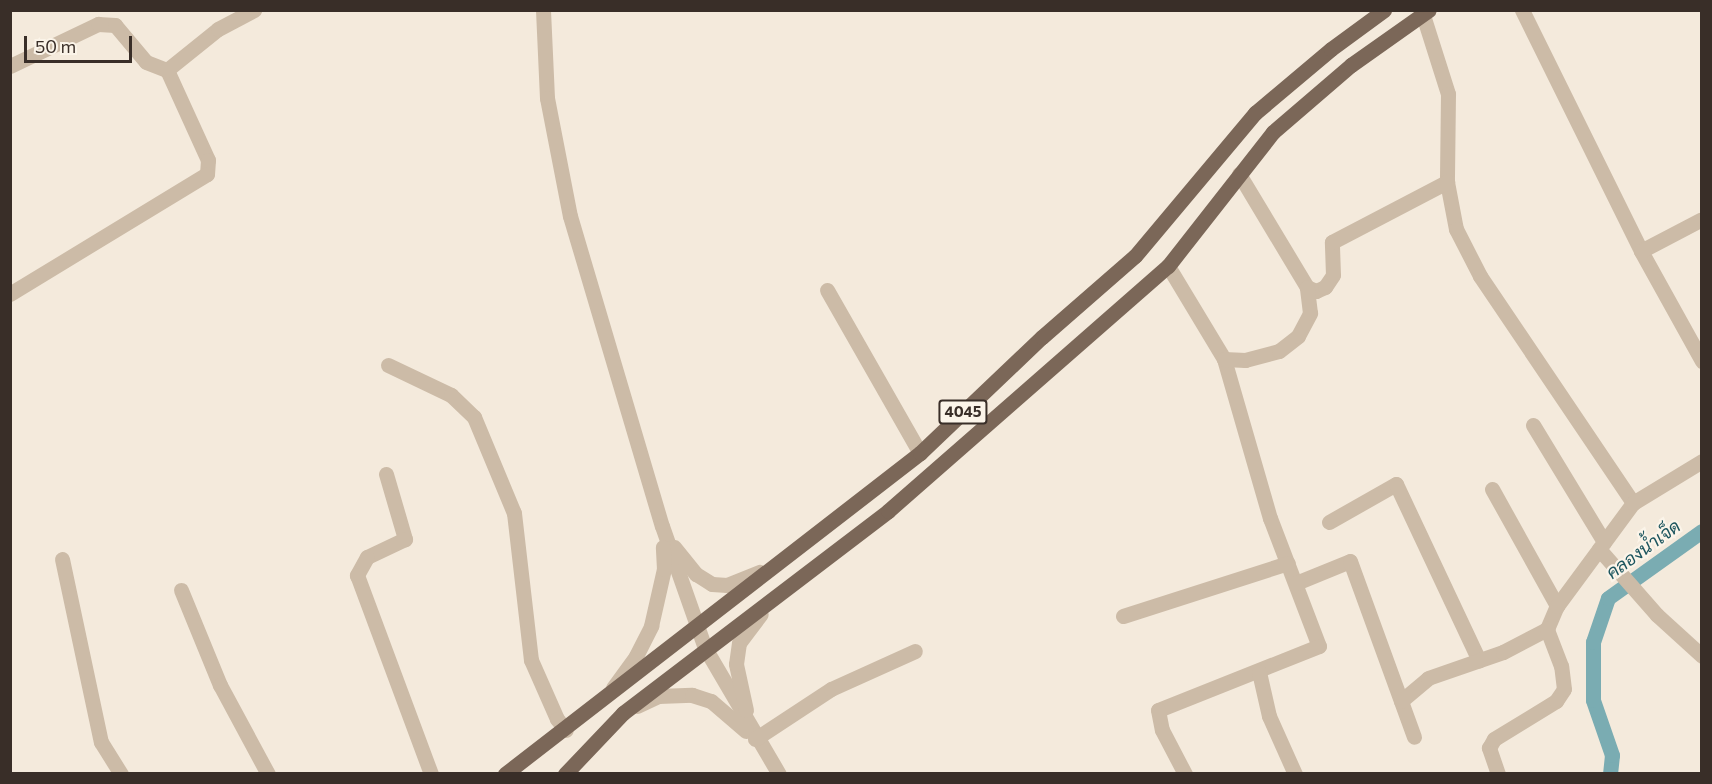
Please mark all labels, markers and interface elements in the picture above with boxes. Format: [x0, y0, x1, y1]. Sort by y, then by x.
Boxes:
scale bar [27, 24, 135, 62]
text: 50 m [35, 35, 76, 57]
road number: 4045 [938, 400, 988, 424]
water label: คลองน้ำเจ็ด [1602, 515, 1684, 583]

